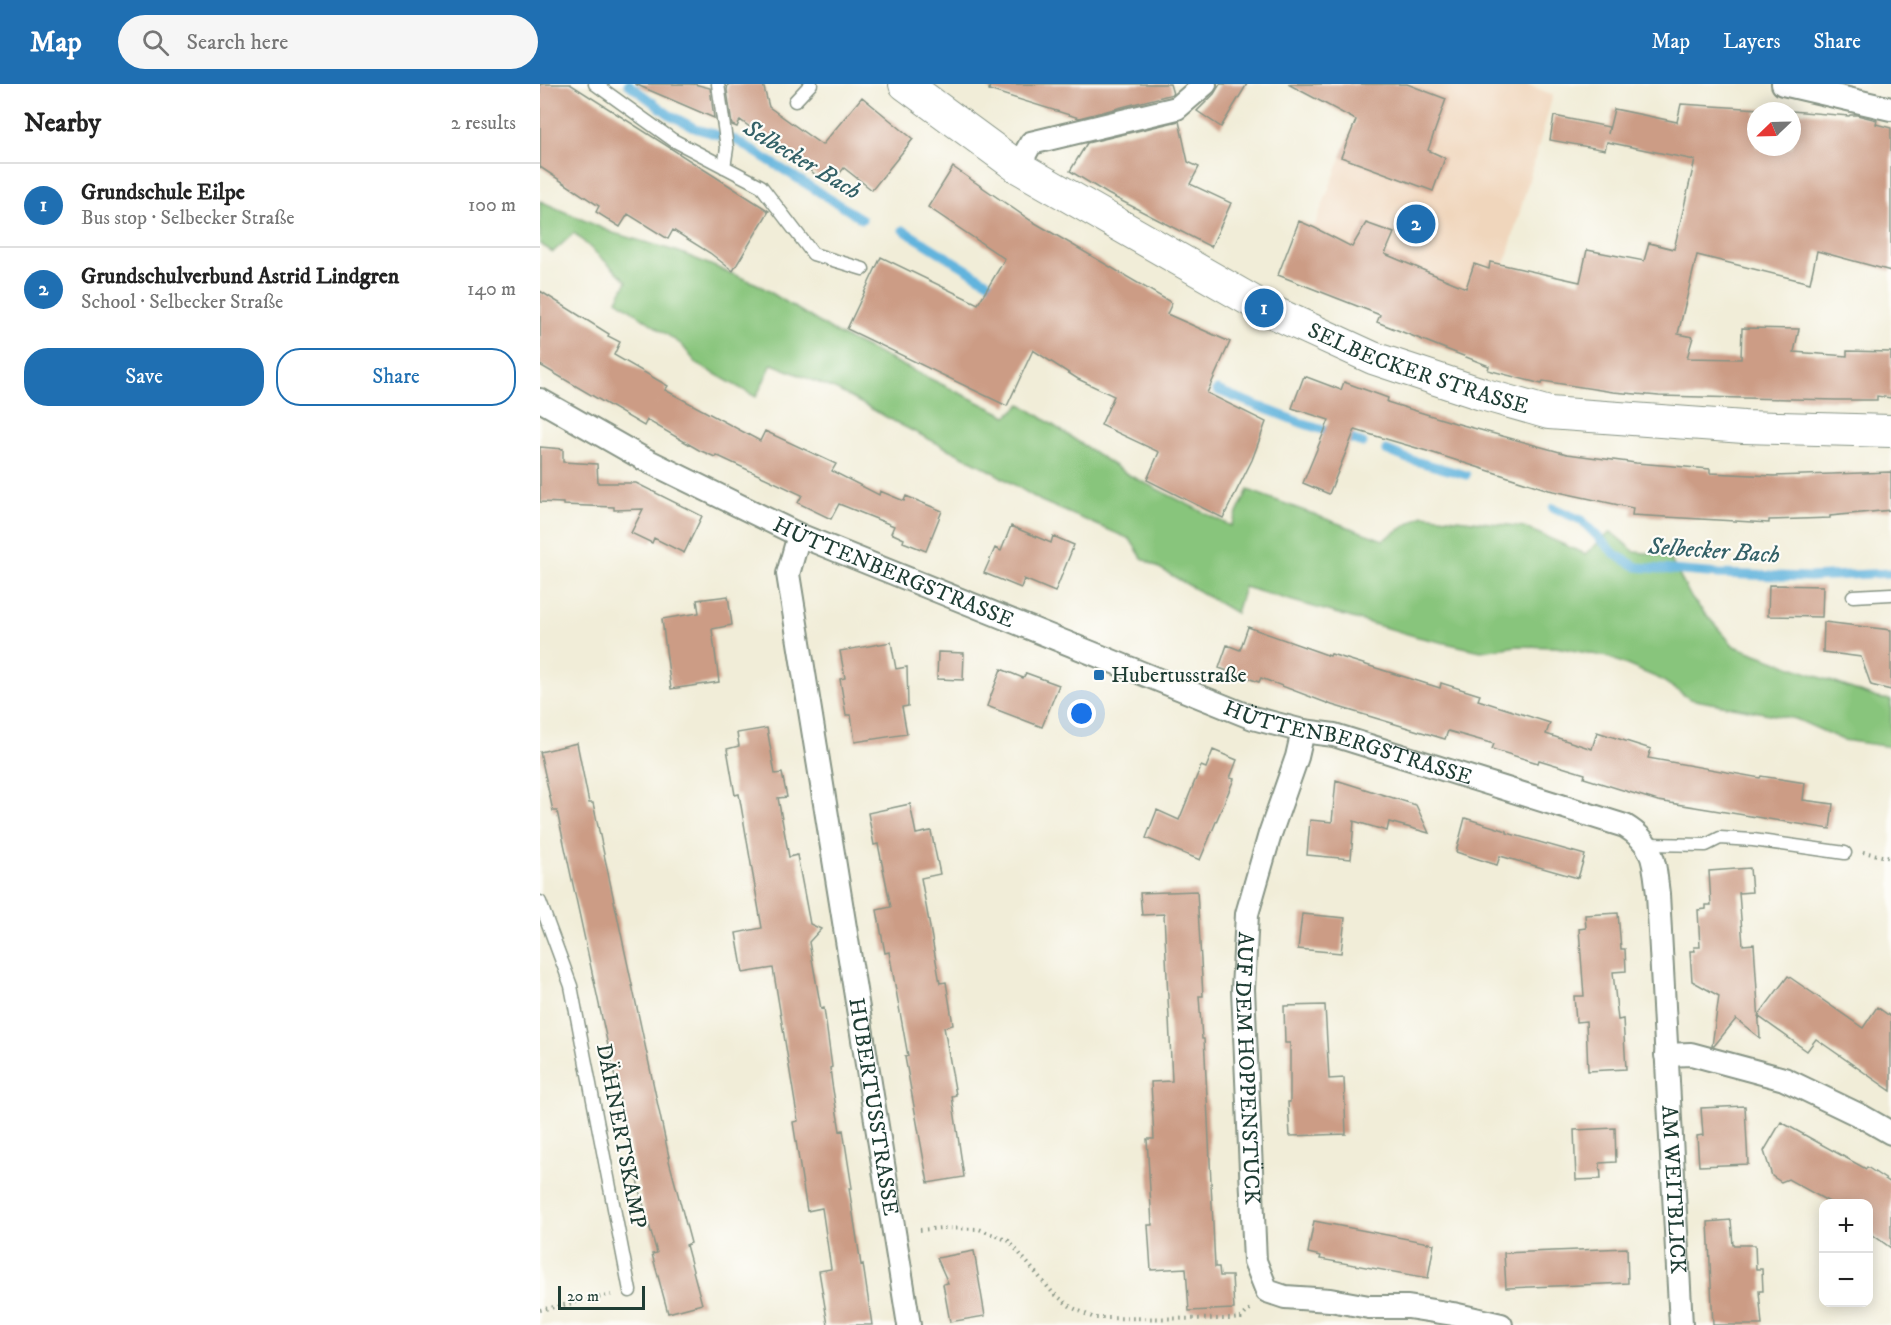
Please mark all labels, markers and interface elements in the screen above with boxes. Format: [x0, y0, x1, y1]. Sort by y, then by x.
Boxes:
search box [118, 15, 538, 69]
text: Map [30, 25, 82, 60]
icon: search [139, 26, 172, 59]
text: Search here [187, 29, 288, 56]
text: Map [1651, 29, 1690, 55]
text: Layers [1723, 29, 1781, 55]
text: Share [1814, 29, 1861, 55]
north arrow [1747, 102, 1801, 156]
text: Nearby [24, 107, 101, 140]
text: 2 results [451, 111, 516, 136]
water label: Selbecker Bach [737, 113, 866, 207]
text: Grundschule Eilpe [81, 179, 245, 206]
text: 1 [40, 193, 47, 218]
text: 100 m [468, 193, 516, 218]
pin: 2 [1396, 202, 1436, 246]
text: Bus stop · Selbecker Straße [81, 206, 295, 231]
text: Grundschulverbund Astrid Lindgren [81, 263, 399, 290]
text: 2 [39, 277, 48, 302]
text: 140 m [467, 277, 516, 302]
pin: 1 [1244, 286, 1284, 330]
text: School · Selbecker Straße [81, 290, 283, 315]
street label: SELBECKER STRASSE [1304, 316, 1532, 420]
button: Save [24, 348, 264, 406]
button: Share [276, 348, 516, 406]
street label: HÜTTENBERGSTRASSE [769, 511, 1018, 634]
water label: Selbecker Bach [1646, 531, 1781, 571]
place label: Hubertusstraße [1111, 662, 1247, 689]
marker: Hubertusstraße [1092, 668, 1106, 682]
street label: HÜTTENBERGSTRASSE [1220, 694, 1476, 791]
your location [1067, 699, 1096, 728]
street label: AUF DEM HOPPENSTÜCK [1229, 931, 1266, 1206]
street label: HUBERTUSSTRASSE [843, 996, 905, 1218]
street label: DÄHNERTSKAMP [590, 1041, 652, 1231]
street label: AM WEITBLICK [1656, 1104, 1692, 1275]
map controls [1819, 1199, 1873, 1307]
button: + [1819, 1199, 1873, 1253]
button: − [1819, 1253, 1873, 1307]
scale bar [558, 1283, 645, 1310]
text: 20 m [567, 1286, 599, 1306]

